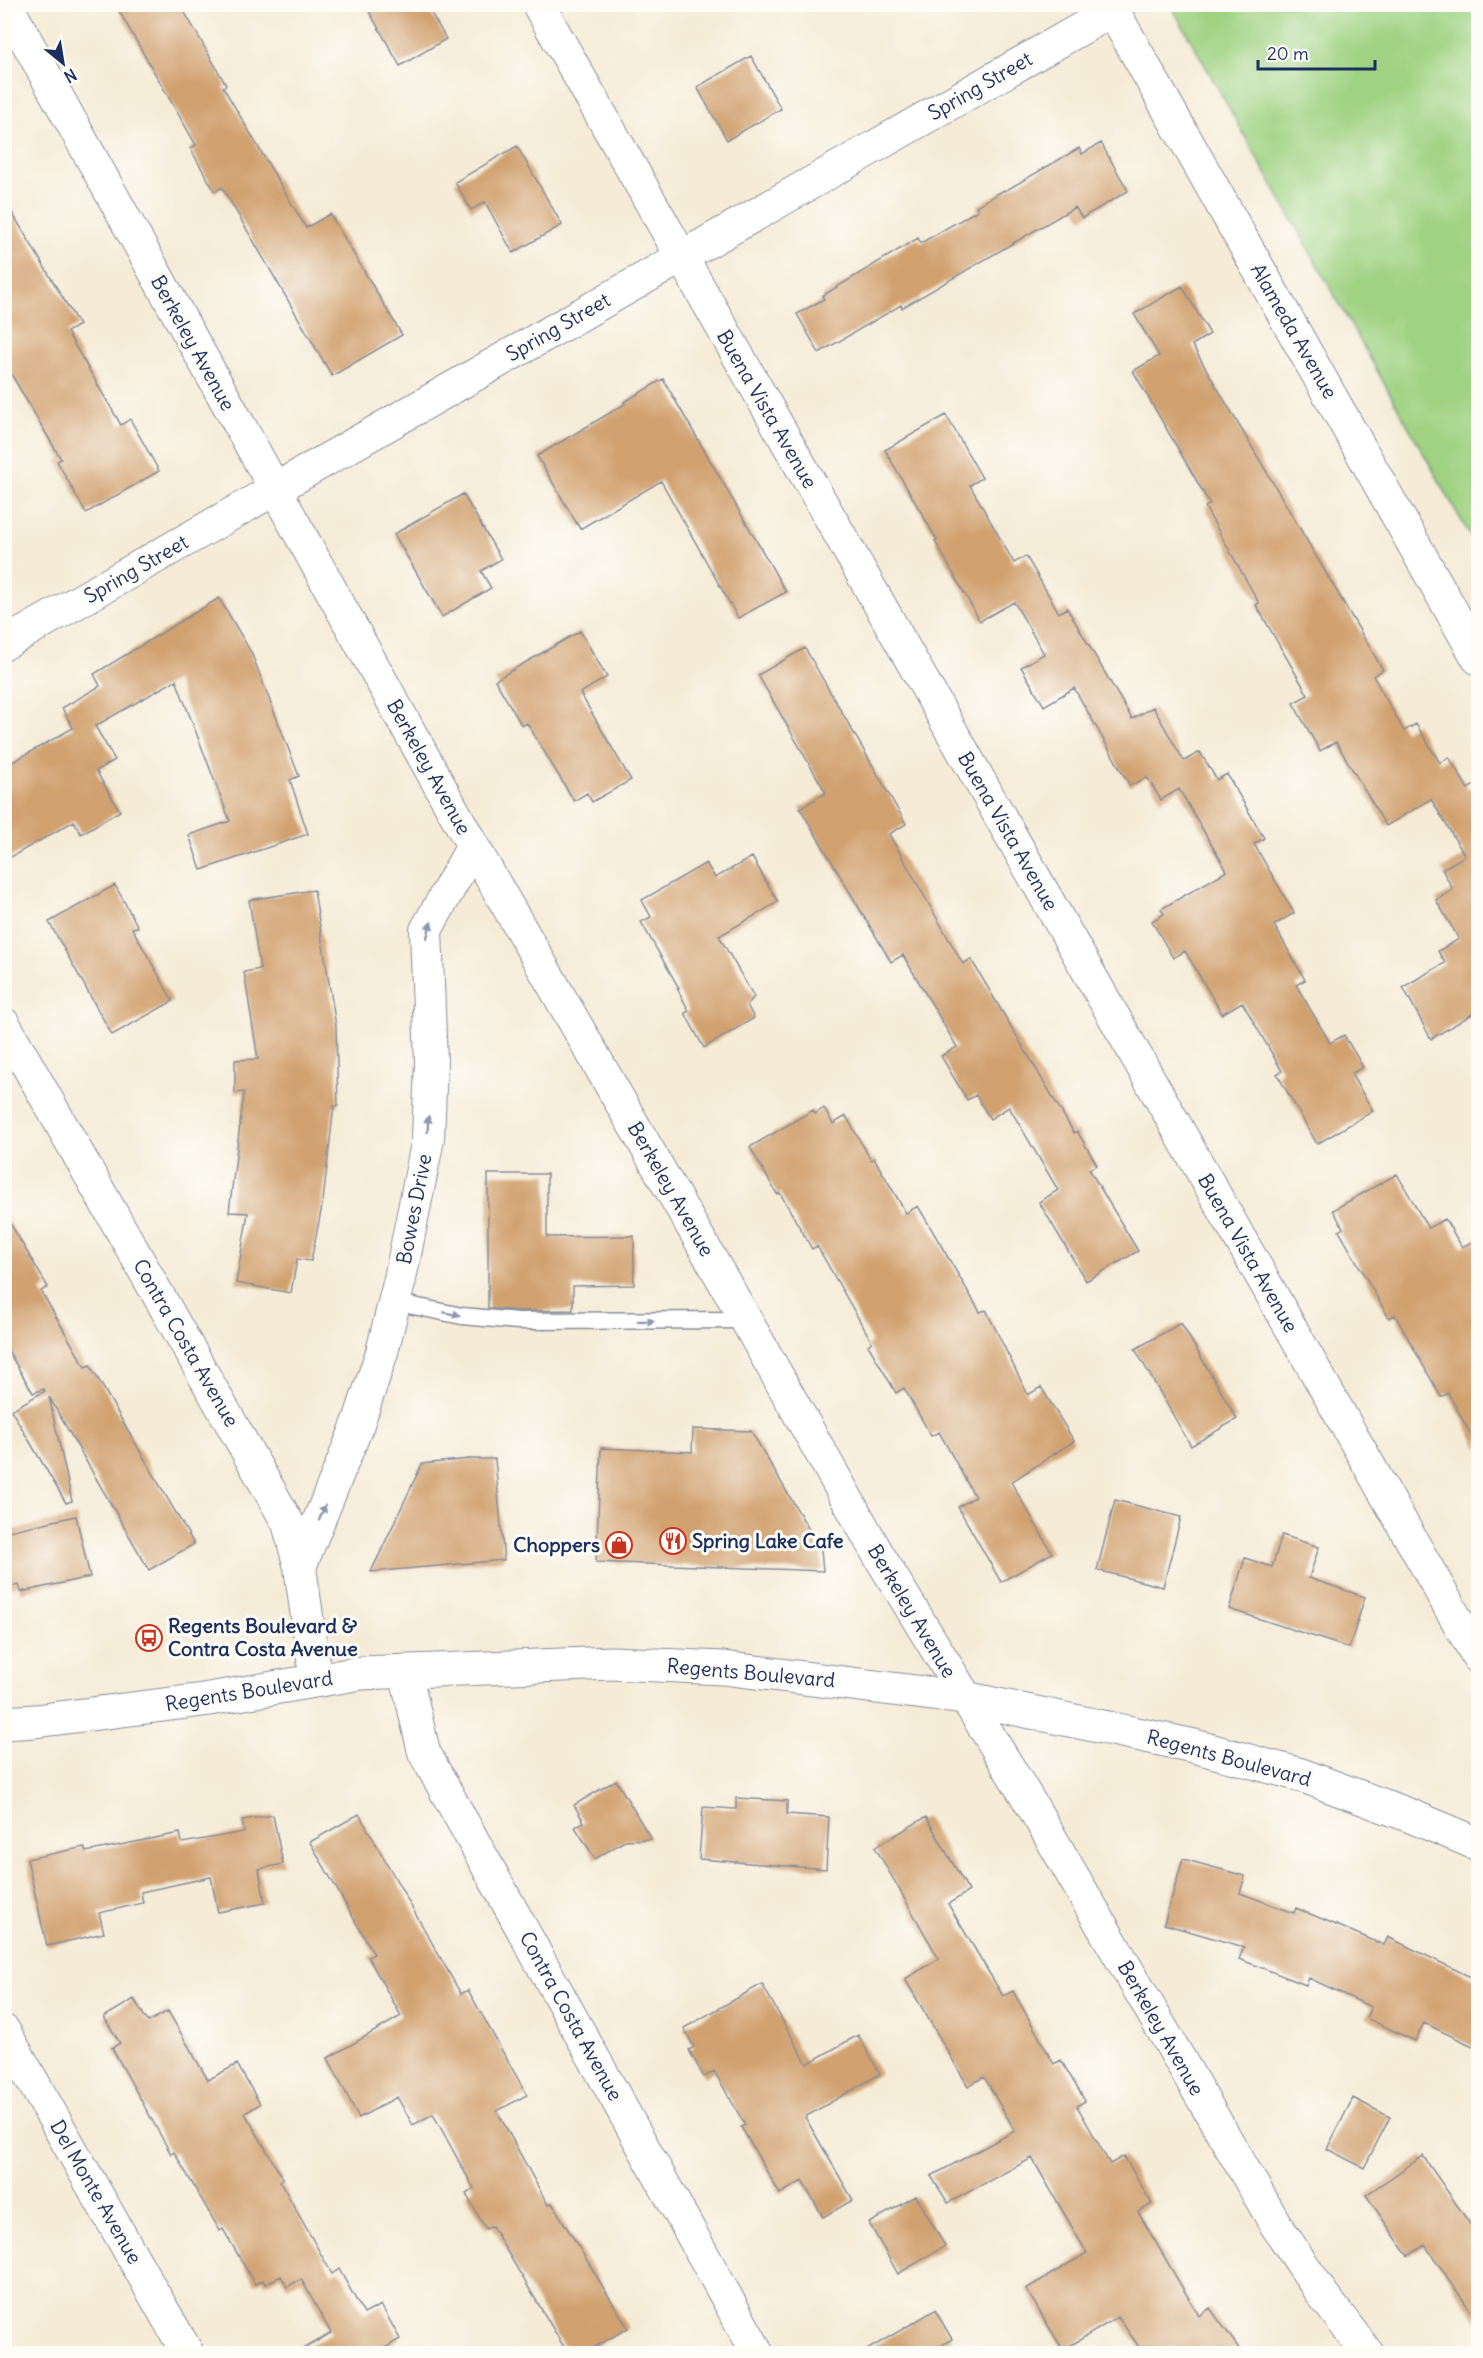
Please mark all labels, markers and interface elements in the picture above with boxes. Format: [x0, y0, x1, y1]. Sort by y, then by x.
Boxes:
north arrow [33, 33, 93, 93]
scale bar [1258, 33, 1375, 71]
text: 20 m [1267, 42, 1309, 65]
street label: Spring Street [923, 46, 1036, 125]
text: N [61, 65, 80, 87]
street label: Alameda Avenue [1246, 259, 1343, 403]
street label: Berkeley Avenue [146, 271, 241, 415]
street label: Spring Street [501, 287, 614, 366]
street label: Buena Vista Avenue [712, 325, 823, 493]
street label: Spring Street [79, 529, 192, 608]
street label: Berkeley Avenue [382, 695, 477, 839]
street label: Buena Vista Avenue [953, 747, 1064, 915]
one-way arrow [425, 921, 434, 939]
one-way arrow [424, 1115, 433, 1134]
street label: Berkeley Avenue [623, 1117, 720, 1261]
street label: Bowes Drive [391, 1152, 436, 1266]
street label: Buena Vista Avenue [1193, 1169, 1304, 1337]
street label: Contra Costa Avenue [128, 1254, 245, 1431]
one-way arrow [442, 1309, 461, 1319]
one-way arrow [637, 1316, 656, 1326]
one-way arrow [318, 1504, 327, 1522]
restaurant icon: Spring Lake Cafe [658, 1526, 688, 1556]
place label: Spring Lake Cafe [692, 1528, 844, 1553]
shop icon: Choppers [604, 1530, 634, 1560]
place label: Choppers [513, 1532, 600, 1557]
street label: Berkeley Avenue [863, 1539, 962, 1682]
place label: Regents Boulevard & Contra Costa Avenue [168, 1613, 358, 1661]
bus stop icon: Regents Boulevard & Contra Costa Avenue [134, 1623, 164, 1653]
street label: Regents Boulevard [666, 1653, 837, 1692]
street label: Regents Boulevard [163, 1665, 335, 1716]
street label: Regents Boulevard [1144, 1724, 1314, 1792]
street label: Contra Costa Avenue [515, 1927, 628, 2105]
street label: Berkeley Avenue [1113, 1956, 1210, 2100]
street label: Del Monte Avenue [45, 2115, 148, 2268]

